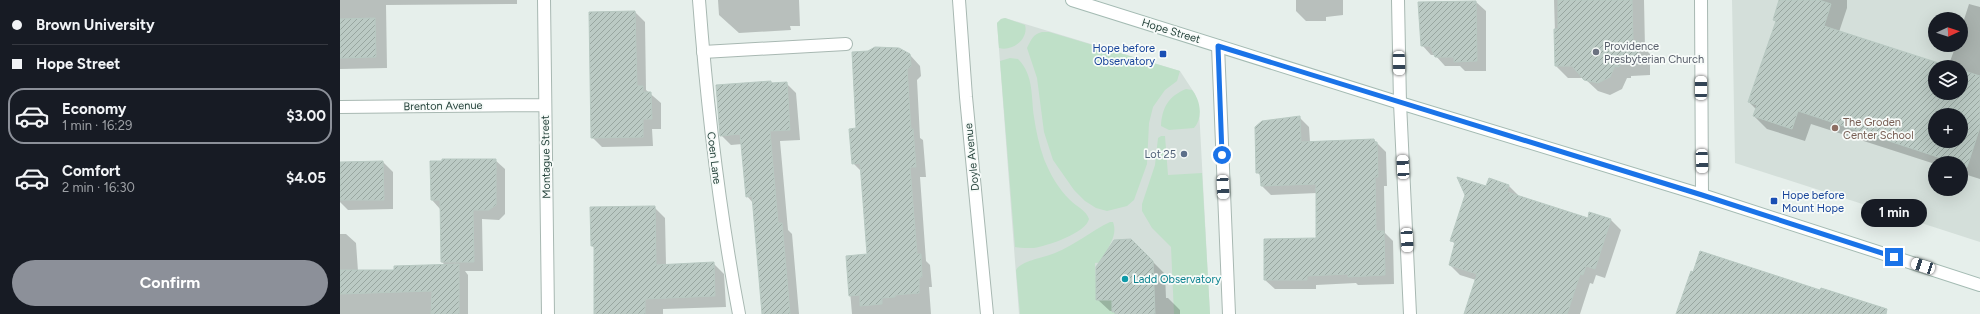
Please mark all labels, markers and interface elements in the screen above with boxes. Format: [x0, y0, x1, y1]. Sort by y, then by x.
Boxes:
north arrow [1928, 12, 1968, 52]
map controls [1928, 12, 1968, 196]
text: Brown University [36, 16, 155, 34]
street label: Hope Street [1140, 16, 1202, 46]
place label: Providence Presbyterian Church [1604, 40, 1704, 66]
place label: Hope before Observatory [1093, 42, 1155, 68]
marker: Providence Presbyterian Church [1591, 47, 1601, 57]
marker: Hope before Observatory [1158, 49, 1168, 59]
car [1393, 51, 1405, 75]
text: Hope Street [36, 55, 120, 73]
button: layers [1928, 60, 1968, 100]
car [1695, 76, 1707, 100]
icon: car [14, 98, 50, 134]
street label: Brenton Avenue [403, 99, 483, 113]
text: Economy [62, 100, 127, 118]
text: $3.00 [286, 107, 326, 125]
button: + [1928, 108, 1968, 148]
street label: Montague Street [539, 115, 553, 199]
place label: The Groden Center School [1843, 116, 1914, 142]
text: 1 min · 16:29 [62, 118, 132, 133]
street label: Doyle Avenue [962, 123, 982, 191]
marker: The Groden Center School [1830, 123, 1840, 133]
street label: Coen Lane [704, 131, 724, 185]
route start [1213, 146, 1231, 164]
place label: Lot 25 [1145, 148, 1176, 161]
marker: Lot 25 [1179, 149, 1189, 159]
car [1696, 149, 1708, 173]
car [1396, 155, 1410, 179]
button: − [1928, 156, 1968, 196]
icon: car [14, 160, 50, 196]
text: Comfort [62, 162, 121, 180]
text: $4.05 [286, 169, 326, 187]
car [1216, 175, 1230, 199]
text: 2 min · 16:30 [62, 180, 135, 195]
place label: Hope before Mount Hope [1782, 189, 1844, 215]
marker: Hope before Mount Hope [1769, 196, 1779, 206]
callout: 1 min [1861, 199, 1927, 227]
text: 1 min [1879, 205, 1909, 220]
car [1400, 228, 1414, 252]
route end [1885, 248, 1903, 266]
car [1910, 257, 1936, 275]
button: Confirm [12, 260, 328, 306]
place label: Ladd Observatory [1133, 273, 1221, 286]
marker: Ladd Observatory [1120, 274, 1130, 284]

